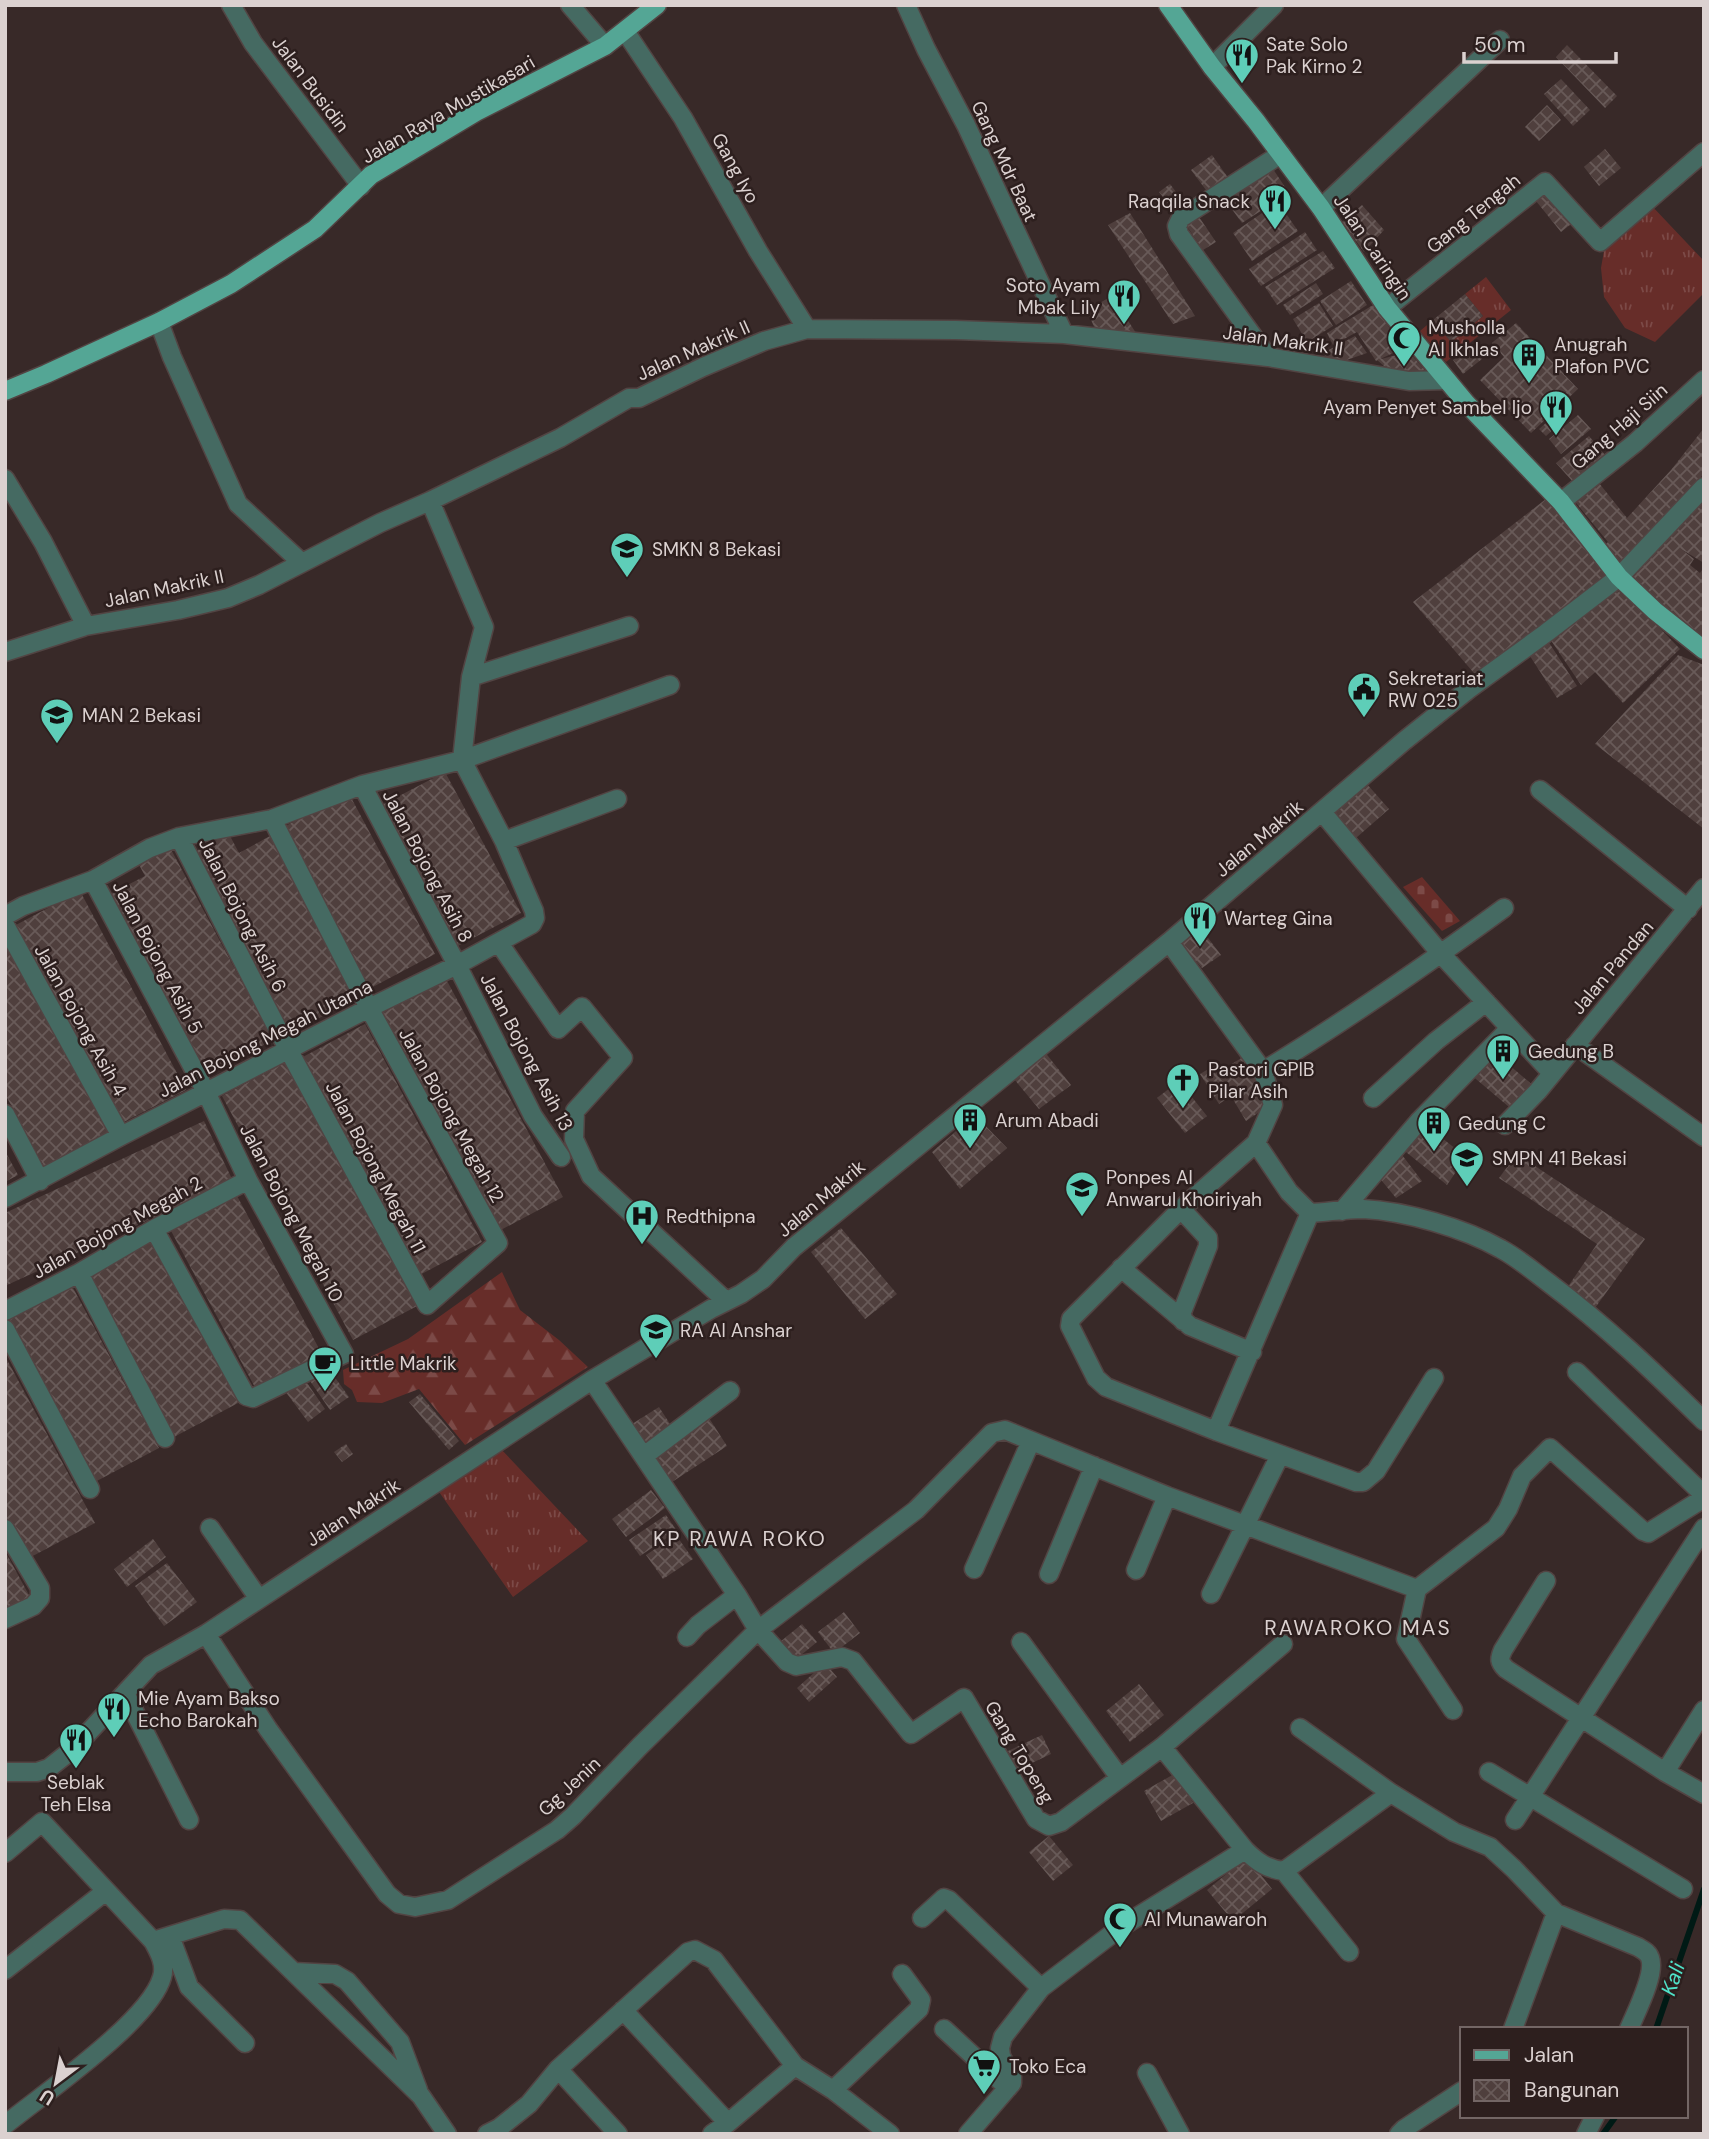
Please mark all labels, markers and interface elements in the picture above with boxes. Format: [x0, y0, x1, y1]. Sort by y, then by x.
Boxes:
scale bar [1464, 21, 1616, 65]
street label: Jalan Busidin [266, 31, 355, 137]
text: 50 m [1474, 31, 1525, 59]
place label: Sate Solo Pak Kirno 2 [1266, 32, 1362, 79]
restaurant icon: Sate Solo Pak Kirno 2 [1223, 36, 1261, 85]
street label: Jalan Raya Mustikasari [357, 50, 539, 169]
street label: Gang Mdr Baat [966, 97, 1043, 226]
street label: Gang Iyo [706, 129, 765, 208]
street label: Gang Tengah [1421, 168, 1525, 259]
restaurant icon: Raqqila Snack [1256, 182, 1294, 231]
place label: Raqqila Snack [1128, 189, 1250, 214]
street label: Jalan Caringin [1328, 189, 1417, 305]
place label: Soto Ayam Mbak Lily [1006, 273, 1100, 320]
restaurant icon: Soto Ayam Mbak Lily [1105, 277, 1143, 326]
street label: Jalan Makrik II [633, 314, 754, 387]
place label: Musholla Al Ikhlas [1428, 315, 1505, 362]
mosque icon: Musholla Al Ikhlas [1385, 319, 1423, 368]
street label: Jalan Makrik II [1221, 320, 1345, 361]
place label: Anugrah Plafon PVC [1554, 332, 1650, 379]
building icon: Anugrah Plafon PVC [1510, 336, 1548, 385]
street label: Gang Haji Siin [1566, 378, 1673, 475]
restaurant icon: Ayam Penyet Sambel Ijo [1537, 388, 1575, 437]
place label: Ayam Penyet Sambel Ijo [1323, 395, 1532, 420]
school or university icon: SMKN 8 Bekasi [608, 530, 646, 579]
place label: SMKN 8 Bekasi [652, 537, 781, 562]
street label: Jalan Makrik II [102, 564, 226, 613]
place label: Sekretariat RW 025 [1388, 666, 1483, 713]
public building icon: Sekretariat RW 025 [1345, 670, 1383, 719]
school or university icon: MAN 2 Bekasi [38, 696, 76, 745]
place label: MAN 2 Bekasi [82, 703, 201, 728]
street label: Jalan Bojong Asih 8 [377, 785, 478, 947]
street label: Jalan Makrik [1210, 794, 1309, 882]
street label: Jalan Bojong Asih 6 [193, 834, 292, 997]
street label: Jalan Bojong Asih 5 [107, 876, 208, 1038]
restaurant icon: Warteg Gina [1181, 899, 1219, 948]
place label: Warteg Gina [1224, 906, 1333, 931]
street label: Jalan Pandan [1566, 915, 1659, 1020]
street label: Jalan Bojong Asih 4 [28, 940, 133, 1101]
street label: Jalan Bojong Asih 13 [474, 969, 579, 1136]
street label: Jalan Bojong Megah Utama [154, 974, 376, 1103]
street label: Jalan Bojong Megah 12 [393, 1023, 510, 1207]
building icon: Gedung B [1484, 1032, 1522, 1081]
place label: Gedung B [1528, 1039, 1614, 1064]
place label: Pastori GPIB Pilar Asih [1208, 1057, 1314, 1104]
church icon: Pastori GPIB Pilar Asih [1164, 1061, 1202, 1110]
street label: Jalan Bojong Megah 11 [320, 1077, 431, 1257]
building icon: Arum Abadi [951, 1101, 989, 1150]
building icon: Gedung C [1415, 1104, 1453, 1153]
place label: Arum Abadi [995, 1108, 1099, 1133]
place label: Gedung C [1458, 1111, 1546, 1136]
street label: Jalan Bojong Megah 10 [234, 1120, 349, 1307]
school or university icon: SMPN 41 Bekasi [1448, 1139, 1486, 1188]
place label: SMPN 41 Bekasi [1492, 1146, 1627, 1171]
street label: Jalan Makrik [772, 1154, 871, 1242]
place label: Ponpes Al Anwarul Khoiriyah [1106, 1165, 1262, 1212]
school or university icon: Ponpes Al Anwarul Khoiriyah [1063, 1169, 1101, 1218]
street label: Jalan Bojong Megah 2 [28, 1170, 206, 1284]
hospital icon: Redthipna [623, 1197, 661, 1246]
place label: Redthipna [666, 1204, 756, 1229]
school or university icon: RA Al Anshar [637, 1311, 675, 1360]
place label: RA Al Anshar [680, 1318, 792, 1343]
cafe icon: Little Makrik [306, 1344, 344, 1393]
place label: Little Makrik [350, 1351, 457, 1376]
street label: Jalan Makrik [301, 1472, 405, 1552]
district label: KP RAWA ROKO [653, 1525, 827, 1553]
district label: RAWAROKO MAS [1264, 1614, 1452, 1642]
place label: Mie Ayam Bakso Echo Barokah [138, 1686, 280, 1733]
restaurant icon: Mie Ayam Bakso Echo Barokah [95, 1690, 133, 1739]
street label: Gang Topeng [979, 1696, 1060, 1809]
restaurant icon: Seblak Teh Elsa [57, 1721, 95, 1770]
street label: Gg Jenin [533, 1751, 606, 1822]
place label: Seblak Teh Elsa [41, 1770, 111, 1817]
mosque icon: Al Munawaroh [1101, 1900, 1139, 1949]
place label: Al Munawaroh [1144, 1907, 1267, 1932]
water label: Kali [1654, 1958, 1692, 1999]
legend [1460, 2027, 1688, 2118]
text: Jalan [1524, 2041, 1574, 2069]
supermarket icon: Toko Eca [965, 2047, 1003, 2096]
north arrow [21, 2048, 91, 2118]
place label: Toko Eca [1009, 2054, 1086, 2079]
text: Bangunan [1524, 2076, 1619, 2104]
text: U [35, 2083, 59, 2111]

